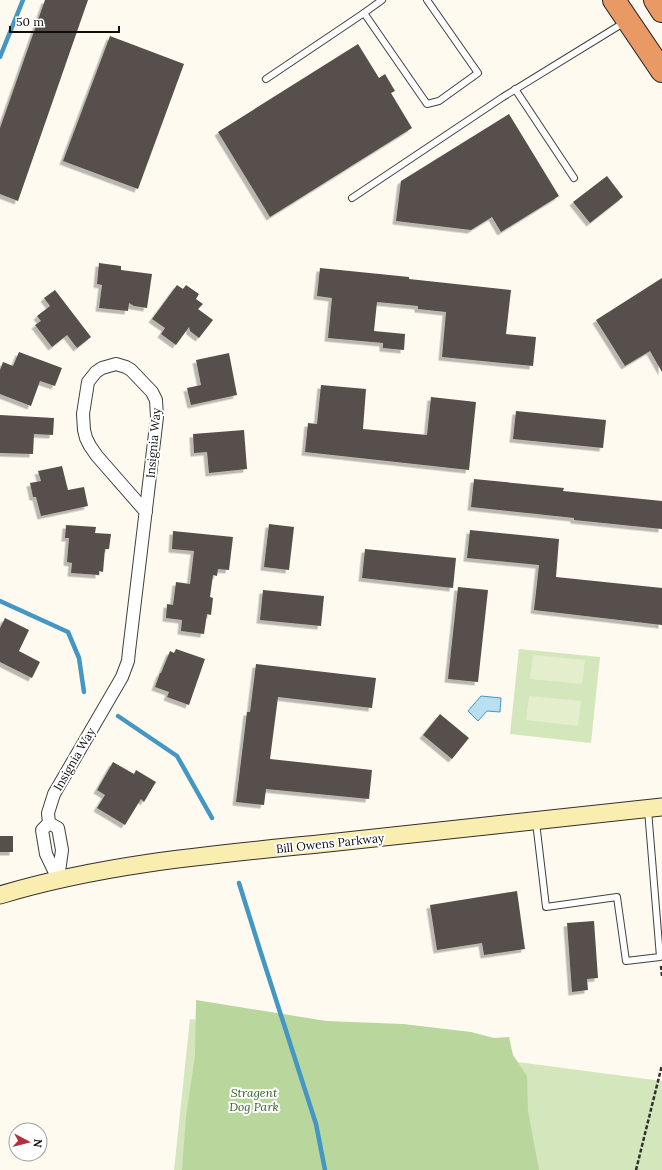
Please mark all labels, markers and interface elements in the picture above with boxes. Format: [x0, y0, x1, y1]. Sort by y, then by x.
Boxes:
scale bar [10, 8, 119, 34]
text: 50 m [16, 14, 44, 29]
street label: Insignia Way [142, 406, 164, 479]
street label: Insignia Way [50, 724, 98, 793]
street label: Bill Owens Parkway [275, 830, 386, 856]
park label: Stragent Dog Park [229, 1085, 279, 1114]
north arrow [8, 1122, 48, 1162]
text: N [30, 1138, 45, 1149]

